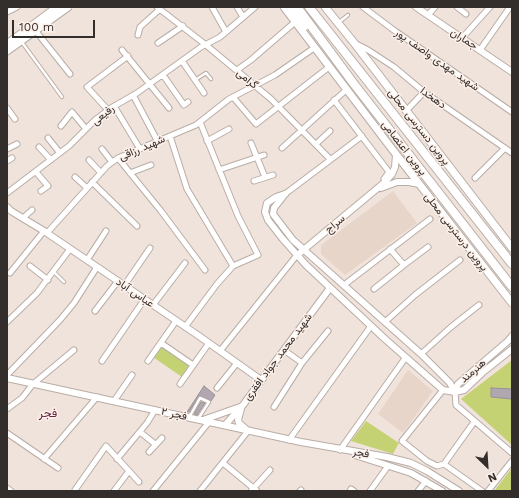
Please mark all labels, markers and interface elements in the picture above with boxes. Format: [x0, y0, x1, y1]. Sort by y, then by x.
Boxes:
scale bar [14, 12, 97, 38]
text: 100 m [19, 20, 54, 34]
street label: جماران [448, 25, 480, 53]
street label: شهید مهدی واصف پور [392, 26, 482, 94]
street label: گرامی [234, 66, 260, 92]
street label: دهخدا [417, 84, 449, 112]
street label: پروین دسترسی محلی [385, 86, 453, 168]
street label: رفیعی [89, 102, 117, 128]
street label: پروین اعتصامی [378, 118, 430, 178]
street label: شهید رزاقی [117, 132, 167, 164]
street label: پروین درسترسی محلی [421, 190, 491, 274]
street label: سراج [322, 212, 348, 236]
street label: عباس آباد [113, 275, 157, 311]
street label: شهید محمد جواد افقری [241, 311, 315, 403]
street label: هنرمند [457, 356, 489, 386]
street label: فجر ۲ [160, 405, 188, 423]
district label: فجر [39, 406, 57, 420]
street label: فجر [352, 445, 370, 461]
north arrow [467, 446, 507, 486]
text: N [486, 470, 499, 485]

